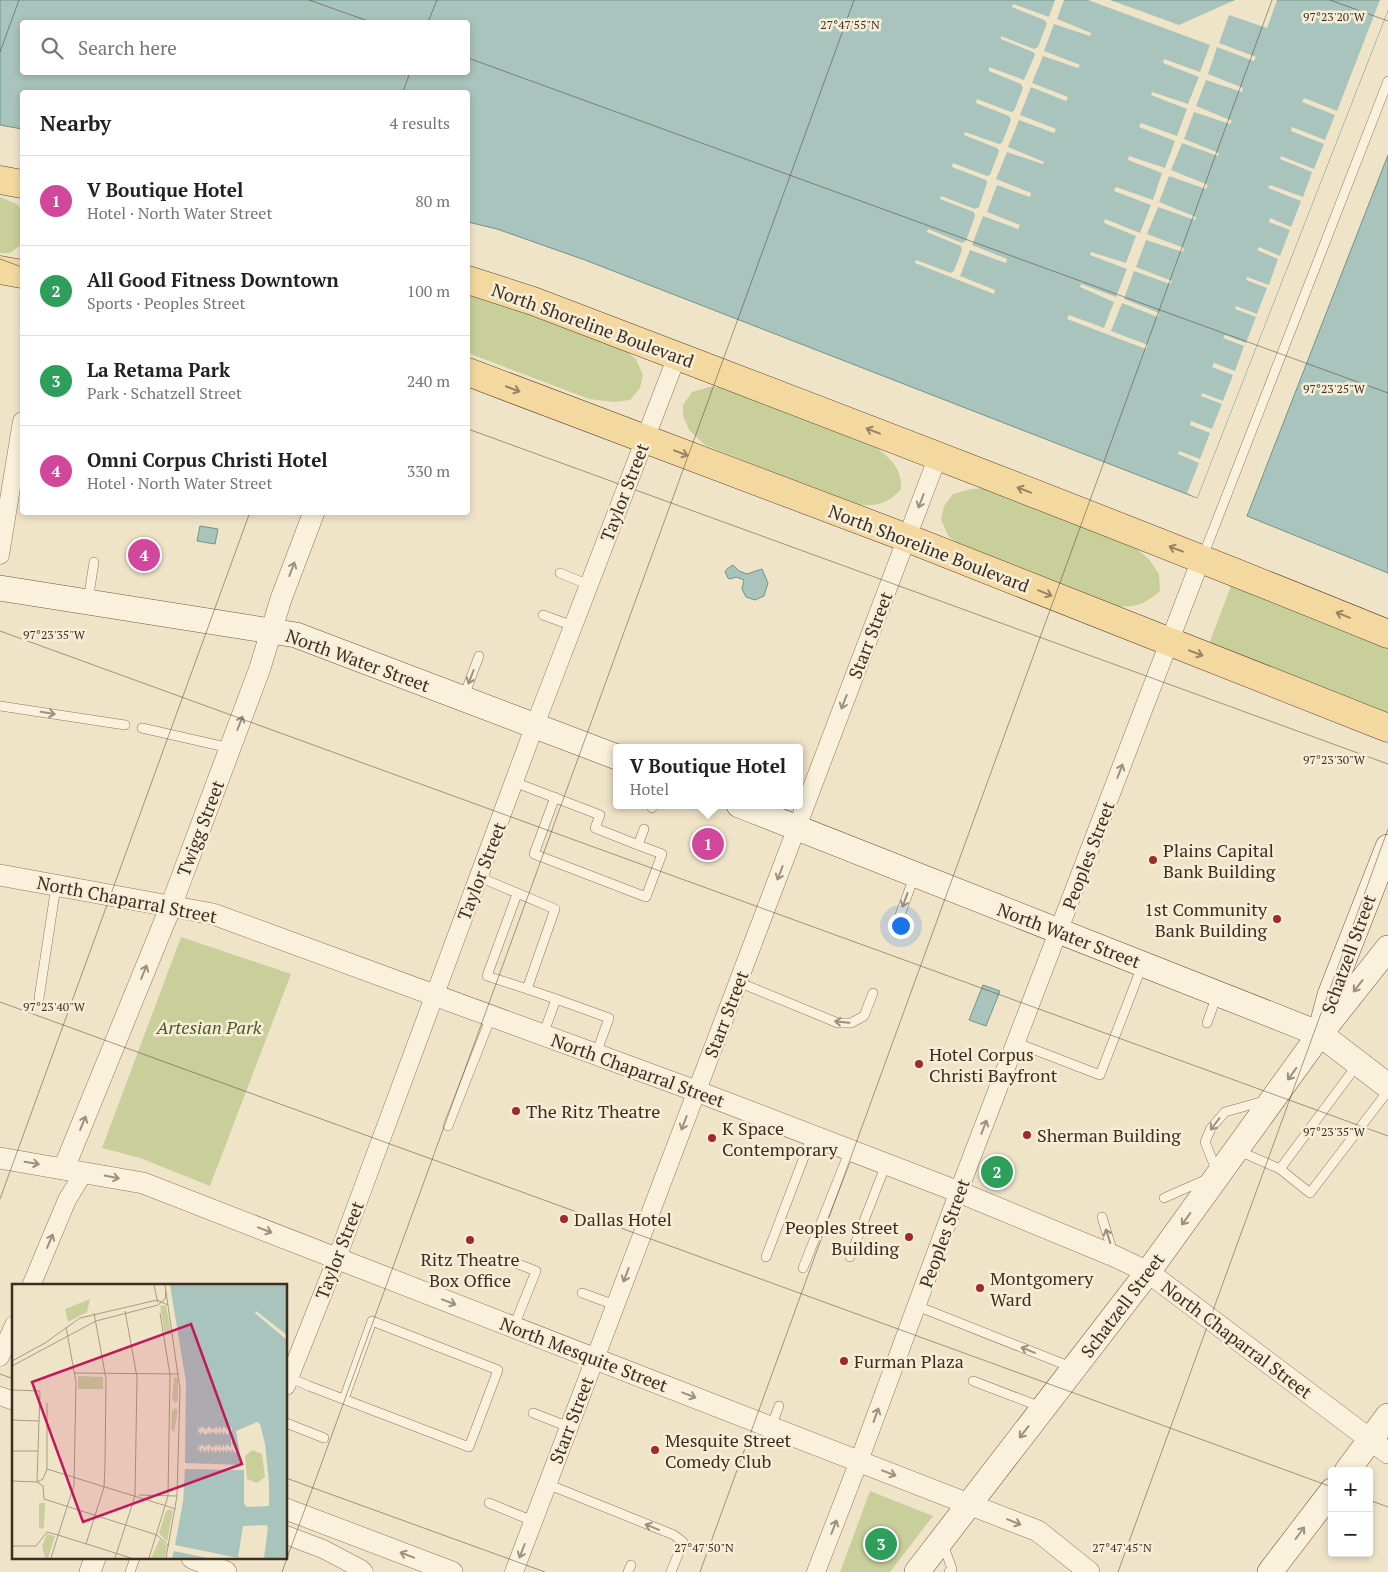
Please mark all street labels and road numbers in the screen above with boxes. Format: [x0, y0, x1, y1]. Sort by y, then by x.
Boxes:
street label: North Shoreline Boulevard [489, 277, 697, 373]
street label: Taylor Street [594, 439, 654, 545]
street label: North Shoreline Boulevard [825, 499, 1033, 597]
street label: Starr Street [842, 588, 898, 682]
street label: North Water Street [283, 623, 434, 697]
street label: Twigg Street [171, 776, 229, 879]
street label: Peoples Street [1056, 797, 1120, 913]
street label: Taylor Street [451, 818, 511, 924]
street label: North Chaparral Street [35, 870, 219, 928]
street label: Schatzell Street [1315, 891, 1381, 1017]
street label: North Water Street [994, 897, 1144, 973]
street label: Starr Street [698, 967, 754, 1061]
street label: North Chaparral Street [548, 1027, 728, 1113]
street label: Peoples Street [913, 1175, 975, 1291]
street label: Taylor Street [309, 1197, 369, 1303]
street label: Schatzell Street [1075, 1248, 1169, 1362]
street label: North Chaparral Street [1157, 1274, 1318, 1404]
street label: North Mesquite Street [497, 1311, 672, 1397]
street label: Starr Street [543, 1373, 599, 1467]

